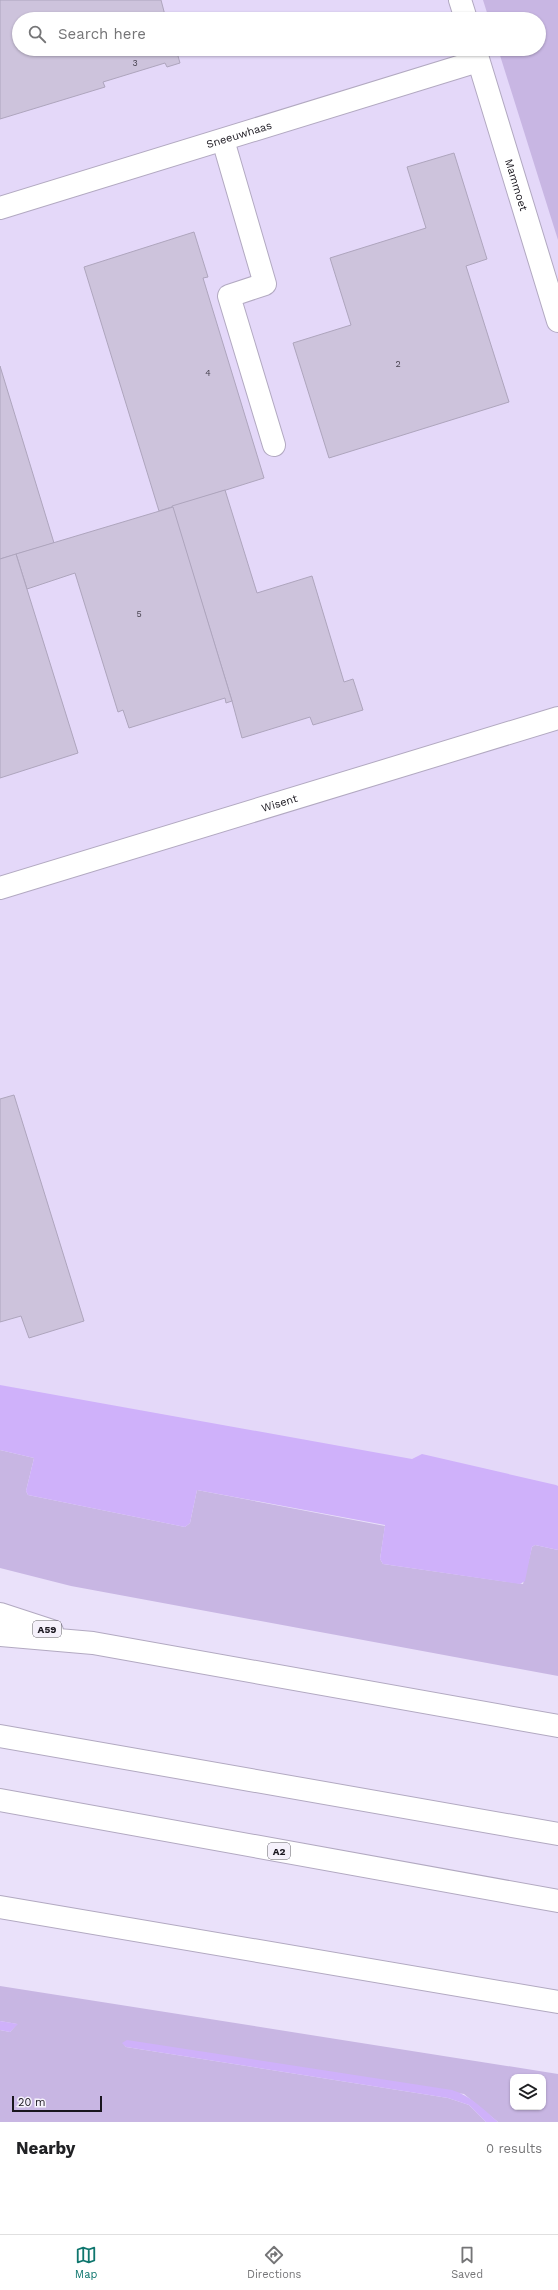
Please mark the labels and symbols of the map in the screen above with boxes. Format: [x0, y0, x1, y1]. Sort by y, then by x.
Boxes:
house number: 3 [132, 58, 138, 68]
street label: Sneeuwhaas [205, 118, 273, 151]
street label: Mammoet [502, 157, 531, 213]
house number: 2 [395, 359, 401, 369]
house number: 4 [205, 368, 211, 378]
house number: 5 [136, 609, 142, 619]
street label: Wisent [260, 791, 299, 815]
road number: A59 [33, 1621, 61, 1637]
road number: A2 [268, 1843, 290, 1859]
scale bar [12, 2094, 102, 2113]

